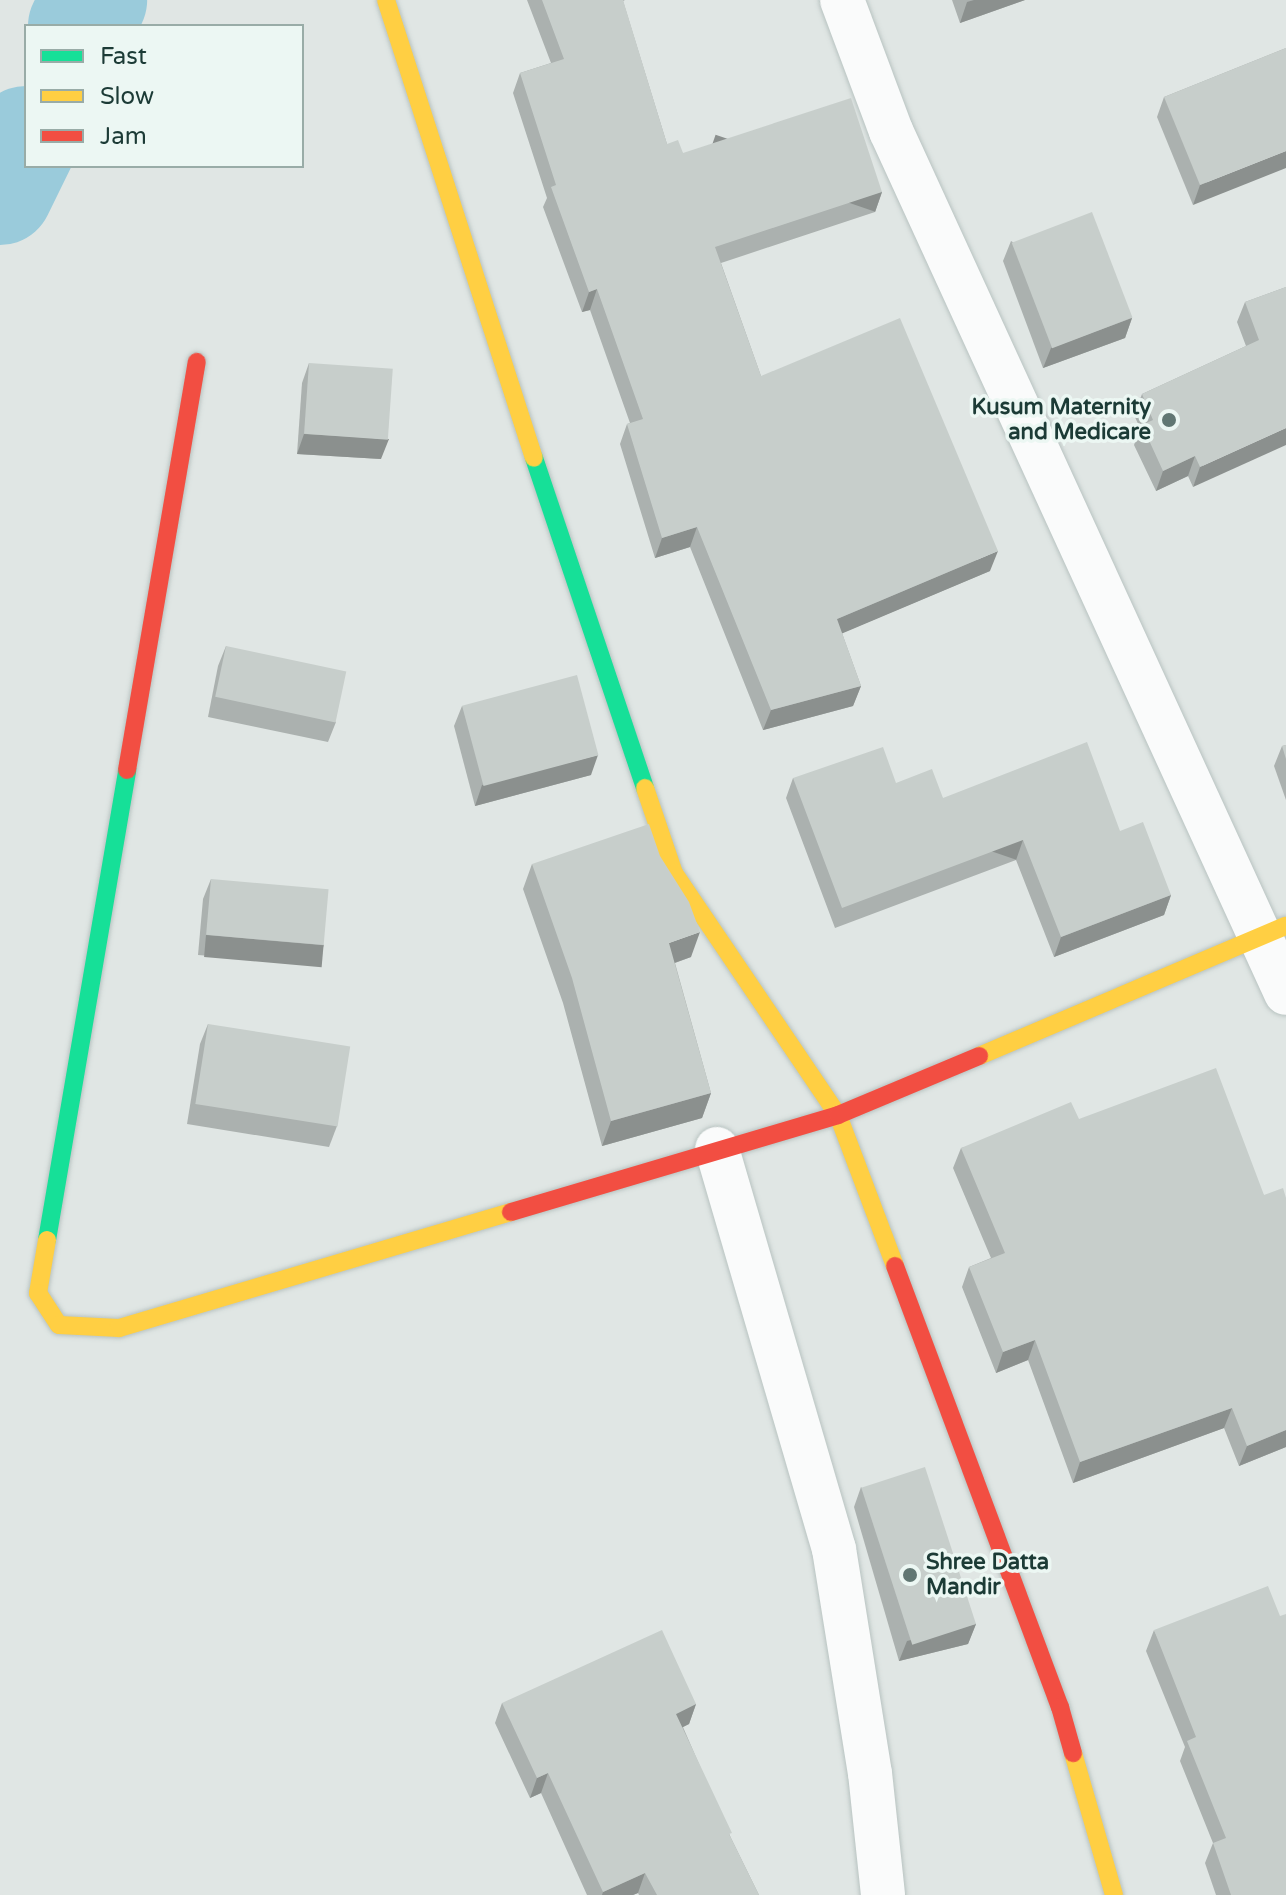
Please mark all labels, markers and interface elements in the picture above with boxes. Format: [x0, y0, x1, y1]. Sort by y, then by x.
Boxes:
legend [24, 24, 304, 168]
text: Fast [100, 42, 147, 71]
text: Slow [100, 82, 154, 111]
text: Jam [100, 122, 147, 151]
place label: Kusum Maternity and Medicare [972, 394, 1151, 446]
marker: Kusum Maternity and Medicare [1158, 409, 1180, 431]
place label: Shree Datta Mandir [926, 1549, 1049, 1600]
marker: Shree Datta Mandir [901, 1566, 919, 1584]

